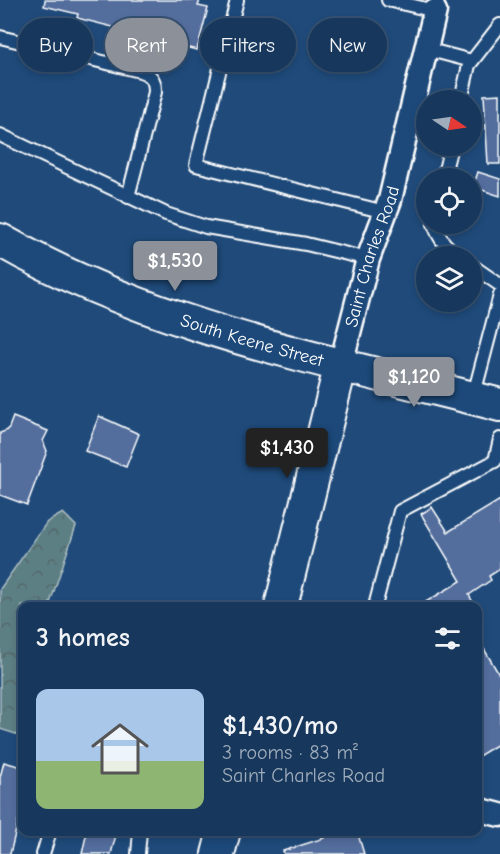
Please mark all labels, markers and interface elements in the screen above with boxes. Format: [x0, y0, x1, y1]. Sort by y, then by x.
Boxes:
chip: Buy [18, 18, 93, 72]
chip: Rent [105, 18, 188, 72]
chip: Filters [200, 18, 296, 72]
chip: New [308, 18, 387, 72]
north arrow [416, 90, 482, 156]
map controls [416, 90, 482, 312]
button: locate [416, 168, 482, 234]
street label: Saint Charles Road [340, 184, 403, 329]
pin: $1,530 [126, 241, 224, 292]
button: layers [416, 246, 482, 312]
text: $1,530 [147, 249, 203, 272]
street label: South Keene Street [178, 309, 327, 371]
pin: $1,120 [365, 357, 463, 408]
text: $1,120 [388, 365, 440, 388]
pin: $1,430 [238, 428, 336, 479]
text: $1,430 [260, 436, 314, 459]
icon: filters [431, 622, 464, 655]
text: 3 homes [36, 623, 130, 653]
text: $1,430/mo [222, 711, 338, 741]
icon: home [84, 713, 156, 785]
text: 3 rooms · 83 m² [222, 741, 358, 764]
text: Saint Charles Road [222, 764, 385, 787]

